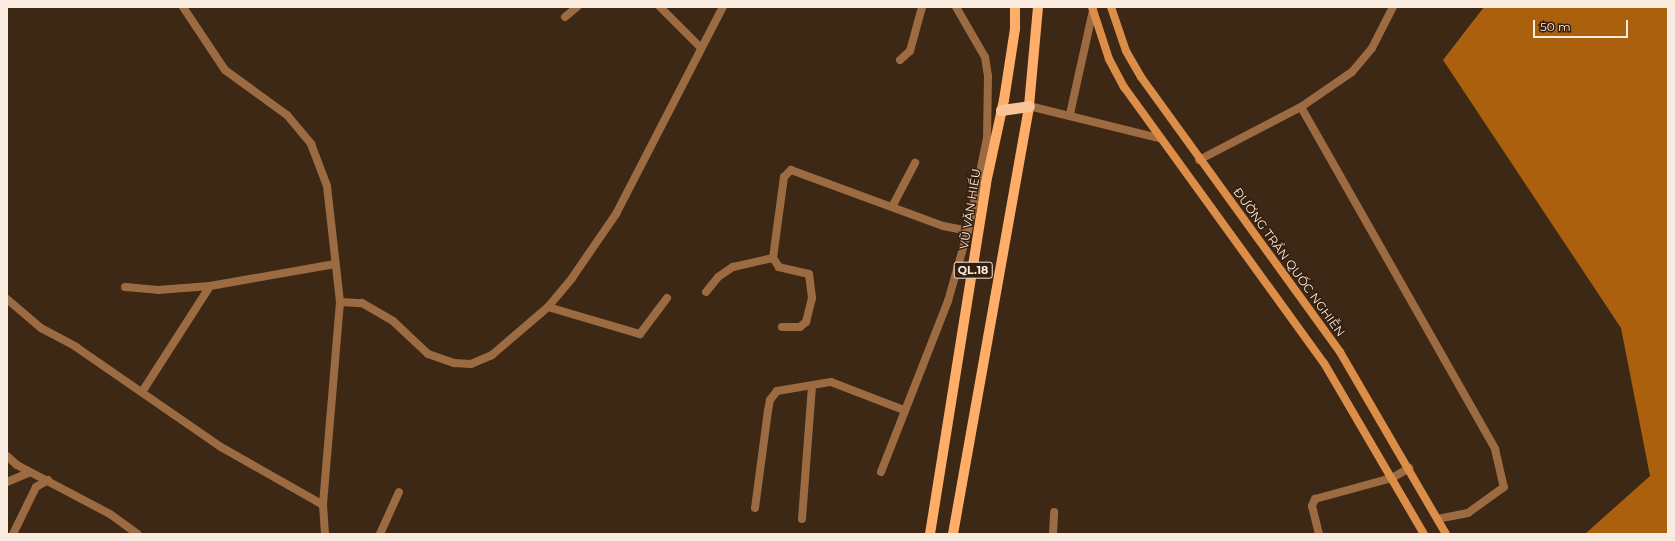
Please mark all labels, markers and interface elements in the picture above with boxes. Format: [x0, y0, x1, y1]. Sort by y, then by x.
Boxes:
scale bar [1535, 12, 1630, 38]
text: 50 m [1540, 19, 1571, 34]
street label: VŨ VĂN HIẾU [957, 168, 983, 250]
street label: ĐƯỜNG TRẦN QUỐC NGHIỄN [1230, 185, 1348, 339]
road number: QL.18 [953, 261, 993, 279]

